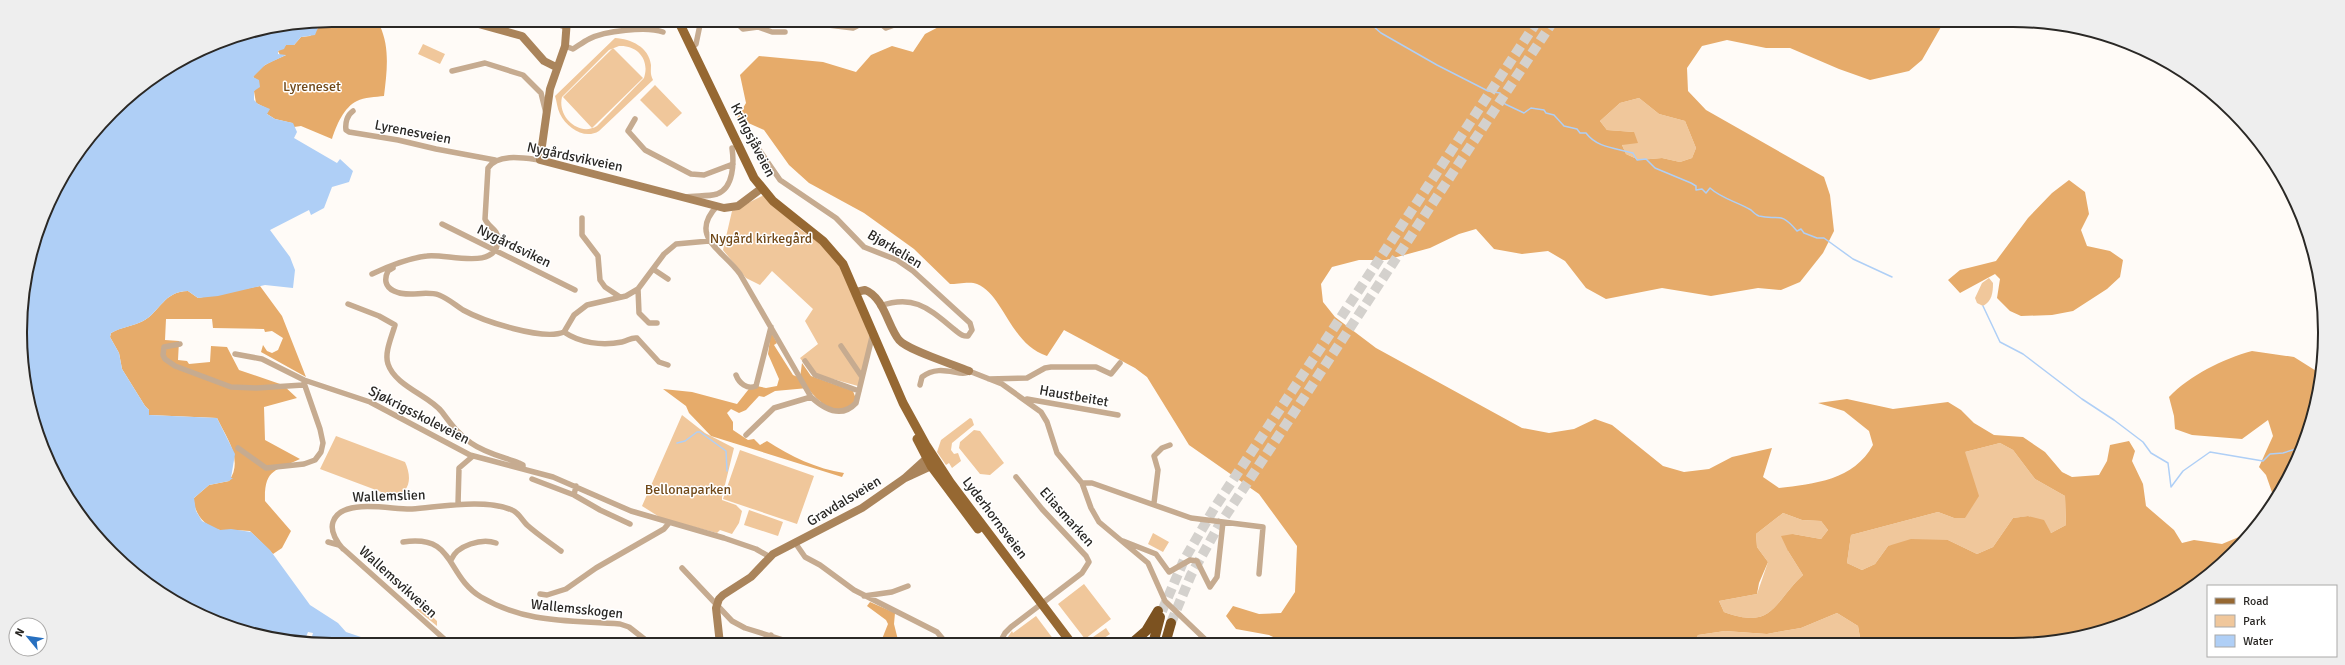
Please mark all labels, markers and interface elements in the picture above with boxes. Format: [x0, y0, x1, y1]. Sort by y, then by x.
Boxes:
park label: Lyreneset [283, 78, 341, 95]
street label: Kringsjåveien [727, 100, 779, 180]
street label: Lyrenesveien [373, 116, 453, 148]
street label: Nygårdsvikveien [525, 139, 625, 175]
street label: Nygårdsviken [474, 221, 554, 271]
street label: Bjørkelien [864, 226, 926, 272]
park label: Nygård kirkegård [710, 230, 812, 247]
street label: Sjøkrigsskoleveien [366, 382, 472, 448]
street label: Haustbeitet [1038, 382, 1110, 410]
street label: Gravdalsveien [804, 472, 884, 530]
street label: Lyderhornsveien [959, 474, 1031, 562]
park label: Bellonaparken [645, 481, 731, 498]
street label: Eliasmarken [1036, 484, 1098, 550]
street label: Wallemslien [352, 486, 426, 506]
street label: Wallemsvikveien [355, 542, 441, 622]
legend [2207, 585, 2337, 657]
text: Road [2243, 594, 2269, 609]
street label: Wallemsskogen [530, 596, 624, 622]
text: Park [2243, 614, 2266, 629]
north arrow [8, 617, 48, 657]
text: N [12, 626, 27, 639]
text: Water [2243, 634, 2274, 649]

